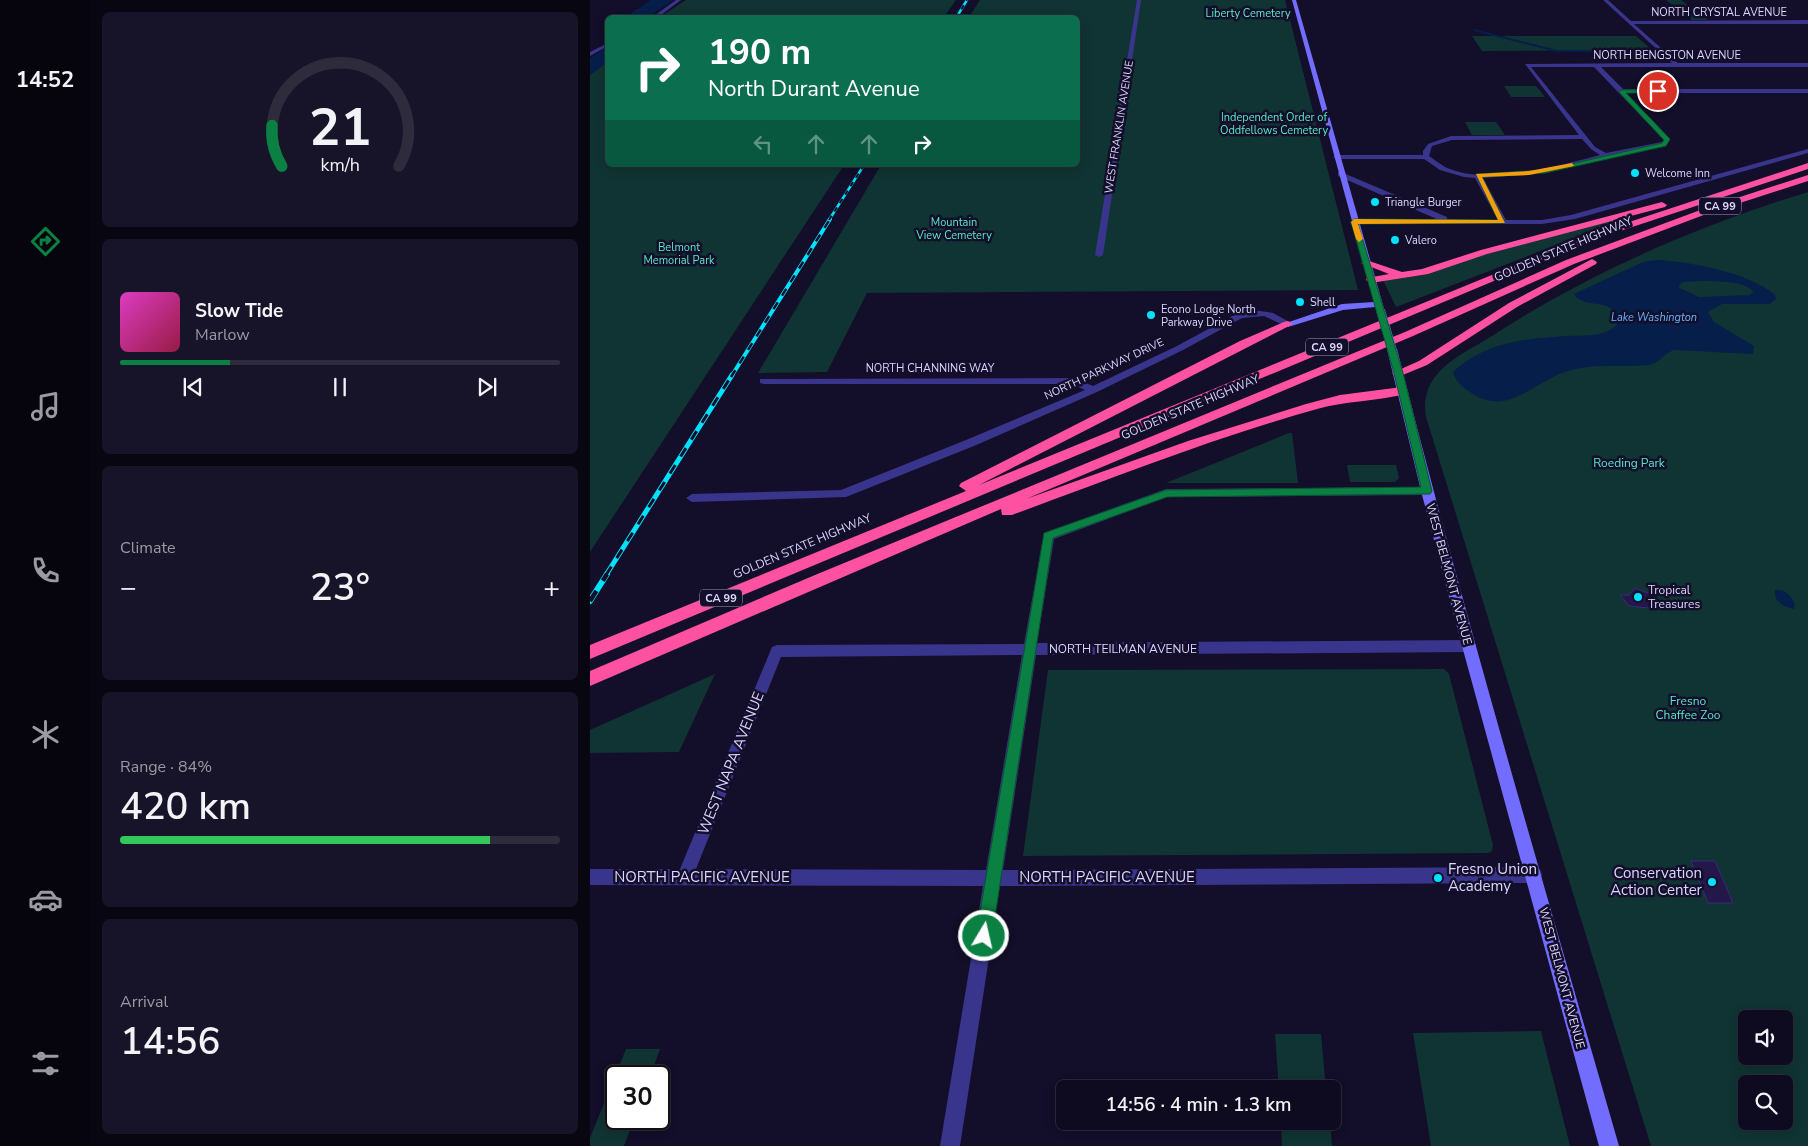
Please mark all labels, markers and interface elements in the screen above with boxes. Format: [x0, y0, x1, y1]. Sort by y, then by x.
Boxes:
street label: NORTH CRYSTAL AVENUE [1651, 5, 1787, 20]
park label: Liberty Cemetery [1205, 6, 1291, 21]
text: 190 m [708, 29, 811, 76]
icon: right [625, 35, 690, 100]
street label: NORTH BENGSTON AVENUE [1593, 48, 1741, 63]
street label: WEST FRANKLIN AVENUE [1101, 59, 1137, 195]
text: 14:52 [16, 65, 74, 95]
pin [1637, 70, 1679, 112]
text: North Durant Avenue [708, 74, 920, 104]
icon: arrive [1644, 77, 1672, 105]
text: 21 [309, 92, 371, 163]
park label: Independent Order of Oddfellows Cemetery [1220, 110, 1328, 138]
icon: left [749, 130, 777, 158]
icon: ahead [802, 130, 830, 158]
icon: ahead [855, 130, 883, 158]
icon: right [908, 130, 936, 158]
text: km/h [320, 153, 360, 177]
place label: Welcome Inn [1645, 166, 1710, 181]
marker: Welcome Inn [1629, 167, 1641, 179]
place label: Triangle Burger [1385, 195, 1461, 210]
marker: Triangle Burger [1369, 196, 1381, 208]
road number: CA 99 [1699, 198, 1741, 215]
street label: GOLDEN STATE HIGHWAY [1491, 212, 1635, 285]
park label: Mountain View Cemetery [915, 215, 992, 243]
icon: directions [28, 224, 63, 259]
place label: Valero [1404, 233, 1437, 248]
marker: Valero [1389, 234, 1401, 246]
park label: Belmont Memorial Park [643, 240, 715, 268]
place label: Shell [1310, 295, 1336, 310]
marker: Shell [1294, 296, 1306, 308]
text: Slow Tide [195, 298, 283, 324]
place label: Econo Lodge North Parkway Drive [1161, 302, 1256, 330]
marker: Econo Lodge North Parkway Drive [1145, 309, 1157, 321]
water label: Lake Washington [1611, 310, 1697, 325]
text: Marlow [195, 324, 250, 346]
street label: NORTH PARKWAY DRIVE [1042, 335, 1166, 403]
road number: CA 99 [1306, 338, 1348, 356]
street label: NORTH CHANNING WAY [866, 361, 995, 376]
street label: GOLDEN STATE HIGHWAY [1118, 370, 1262, 443]
icon: previous [179, 373, 207, 401]
icon: pause [326, 373, 354, 401]
icon: next [473, 373, 501, 401]
icon: music [28, 389, 63, 424]
park label: Roeding Park [1593, 455, 1666, 471]
street label: WEST BELMONT AVENUE [1422, 501, 1476, 647]
street label: GOLDEN STATE HIGHWAY [730, 509, 874, 582]
text: Climate [120, 537, 175, 559]
icon: phone [28, 553, 63, 588]
text: 23° [310, 562, 370, 613]
text: − [120, 569, 137, 607]
text: + [543, 569, 560, 607]
place label: Tropical Treasures [1648, 582, 1700, 612]
road number: CA 99 [700, 590, 742, 606]
marker: Tropical Treasures [1632, 591, 1644, 603]
street label: NORTH TEILMAN AVENUE [1049, 641, 1197, 657]
street label: WEST NAPA AVENUE [693, 689, 769, 837]
park label: Fresno Chaffee Zoo [1656, 693, 1721, 723]
icon: climate [28, 717, 63, 752]
text: Range · 84% [120, 756, 212, 778]
text: 420 km [120, 781, 251, 832]
place label: Fresno Union Academy [1448, 859, 1537, 896]
place label: Conservation Action Center [1610, 863, 1703, 900]
street label: NORTH PACIFIC AVENUE [614, 867, 790, 887]
street label: NORTH PACIFIC AVENUE [1019, 867, 1195, 887]
marker: Fresno Union Academy [1432, 872, 1444, 884]
marker: Conservation Action Center [1706, 876, 1718, 888]
icon: car [28, 882, 63, 917]
street label: WEST BELMONT AVENUE [1535, 905, 1589, 1051]
position arrow [957, 909, 1009, 961]
text: Arrival [120, 991, 168, 1013]
map controls [1738, 1010, 1793, 1130]
button: sound [1738, 1010, 1793, 1065]
text: 14:56 [120, 1016, 220, 1067]
icon: filters [28, 1046, 63, 1081]
speed limit sign: 30 [605, 1065, 670, 1130]
button: search [1738, 1075, 1793, 1130]
text: 14:56 · 4 min · 1.3 km [1105, 1092, 1292, 1118]

